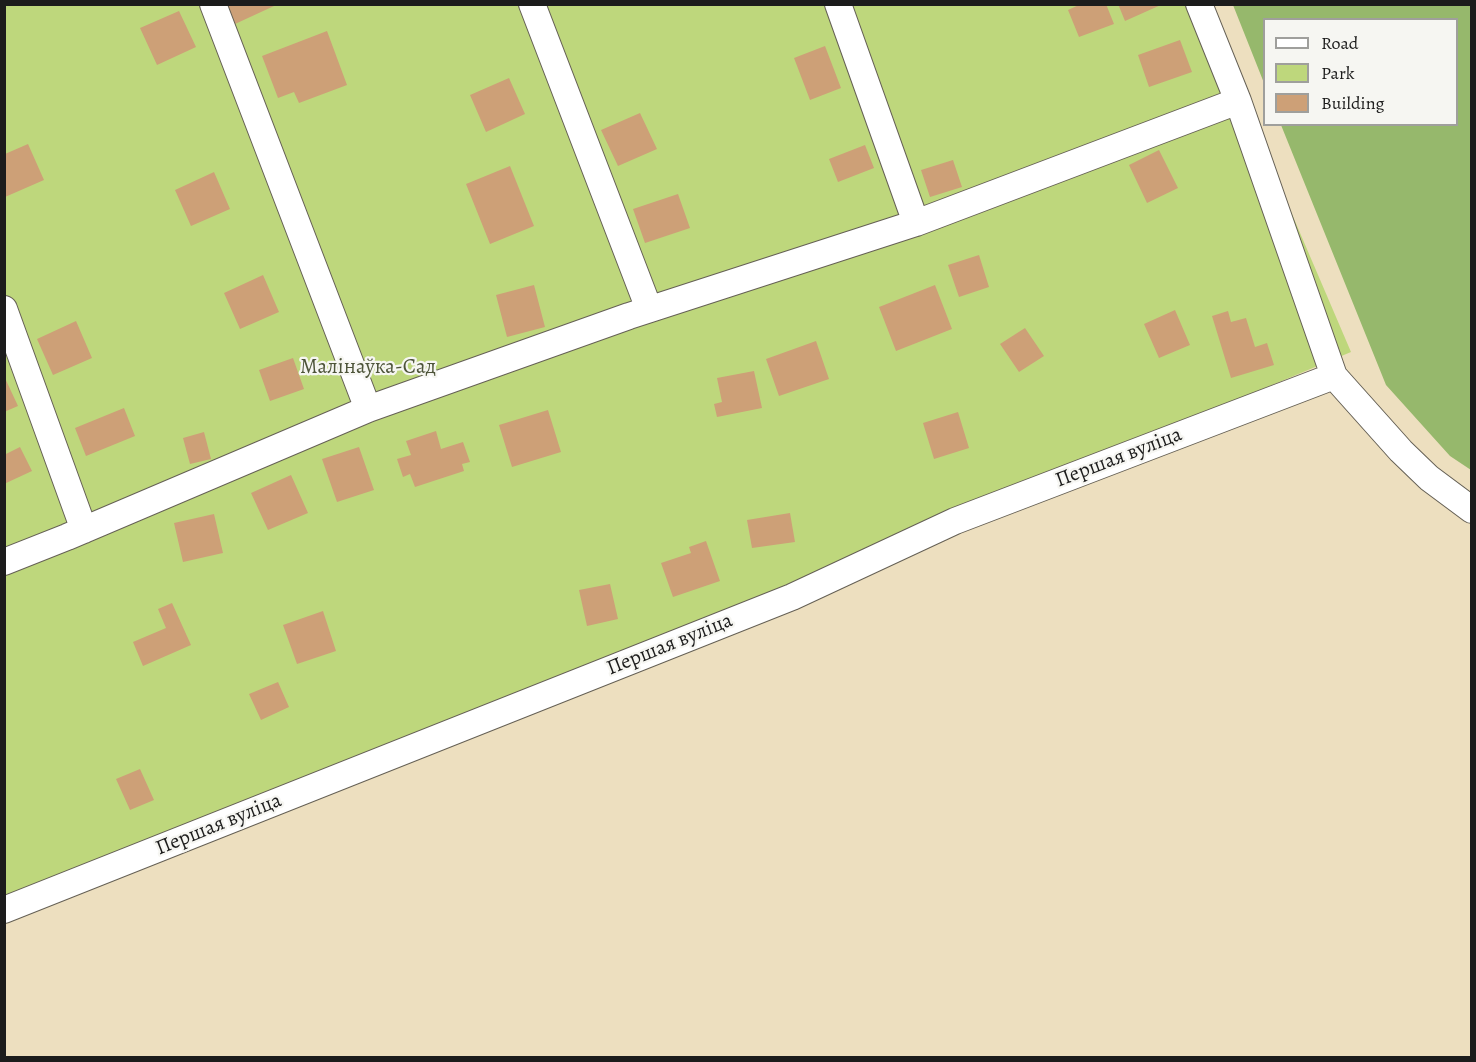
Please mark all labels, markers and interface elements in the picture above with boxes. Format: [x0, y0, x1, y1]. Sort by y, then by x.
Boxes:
legend [1263, 18, 1458, 126]
text: Road [1321, 31, 1358, 55]
text: Park [1321, 61, 1355, 85]
text: Building [1321, 91, 1385, 115]
park label: Малінаўка-Сад [300, 355, 436, 381]
street label: Першая вуліца [1052, 422, 1186, 494]
street label: Першая вуліца [603, 608, 737, 682]
street label: Першая вуліца [152, 788, 286, 862]

